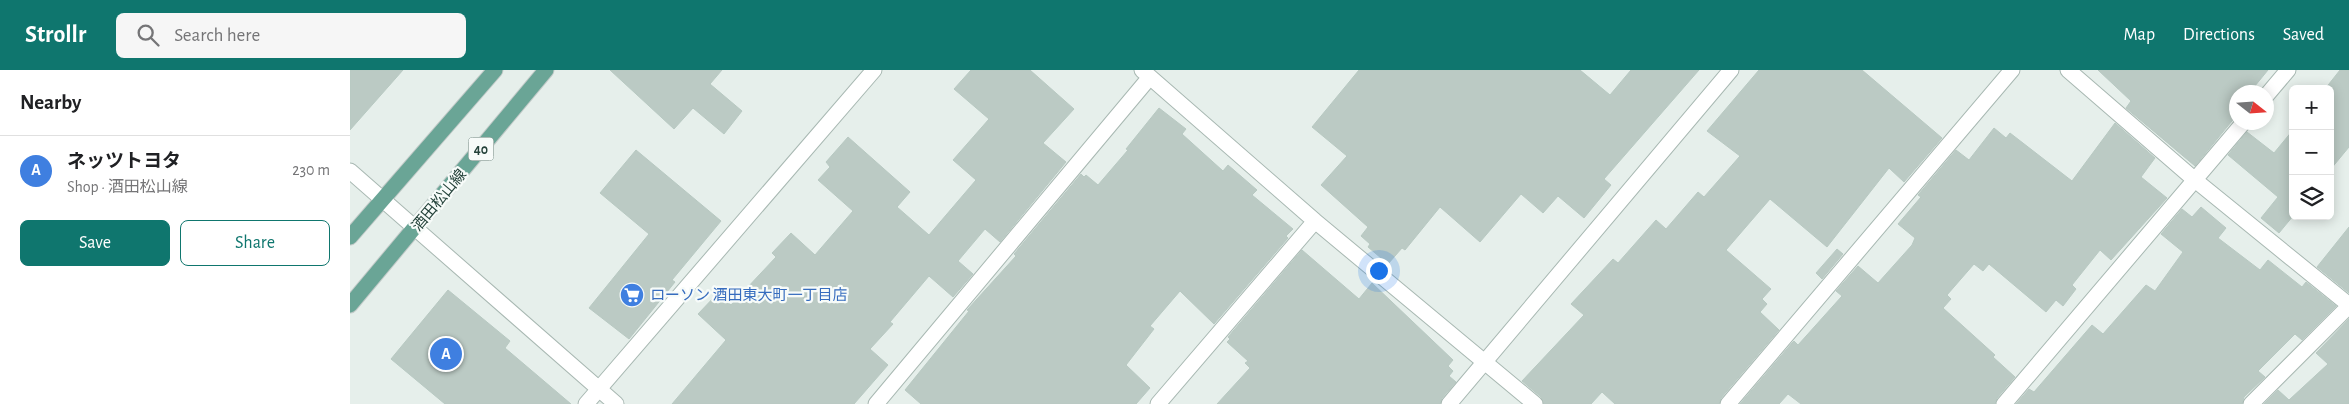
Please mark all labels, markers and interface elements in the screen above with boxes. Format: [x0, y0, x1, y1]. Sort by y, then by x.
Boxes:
search box [116, 13, 466, 58]
icon: search [134, 21, 162, 49]
text: Strollr [25, 23, 86, 47]
text: Search here [174, 26, 260, 45]
text: Map [2124, 26, 2155, 44]
text: Directions [2183, 26, 2255, 44]
text: Saved [2283, 26, 2324, 44]
north arrow [2229, 85, 2274, 130]
map controls [2289, 85, 2334, 220]
button: + [2289, 85, 2334, 130]
text: Nearby [20, 92, 81, 113]
button: − [2289, 130, 2334, 175]
road number: 40 [468, 138, 494, 160]
text: ネッツトヨタ [67, 152, 181, 171]
text: A [31, 162, 41, 178]
text: 230 m [292, 162, 330, 178]
street label: 酒田松山線 [409, 166, 469, 234]
button: layers [2289, 175, 2334, 220]
text: Shop · 酒田松山線 [67, 179, 188, 195]
button: Save [20, 220, 170, 266]
button: Share [180, 220, 330, 266]
your location [1366, 258, 1392, 284]
supermarket icon: ローソン 酒田東大町一丁目店 [619, 282, 645, 308]
place label: ローソン 酒田東大町一丁目店 [650, 287, 847, 303]
pin: A [430, 335, 462, 373]

